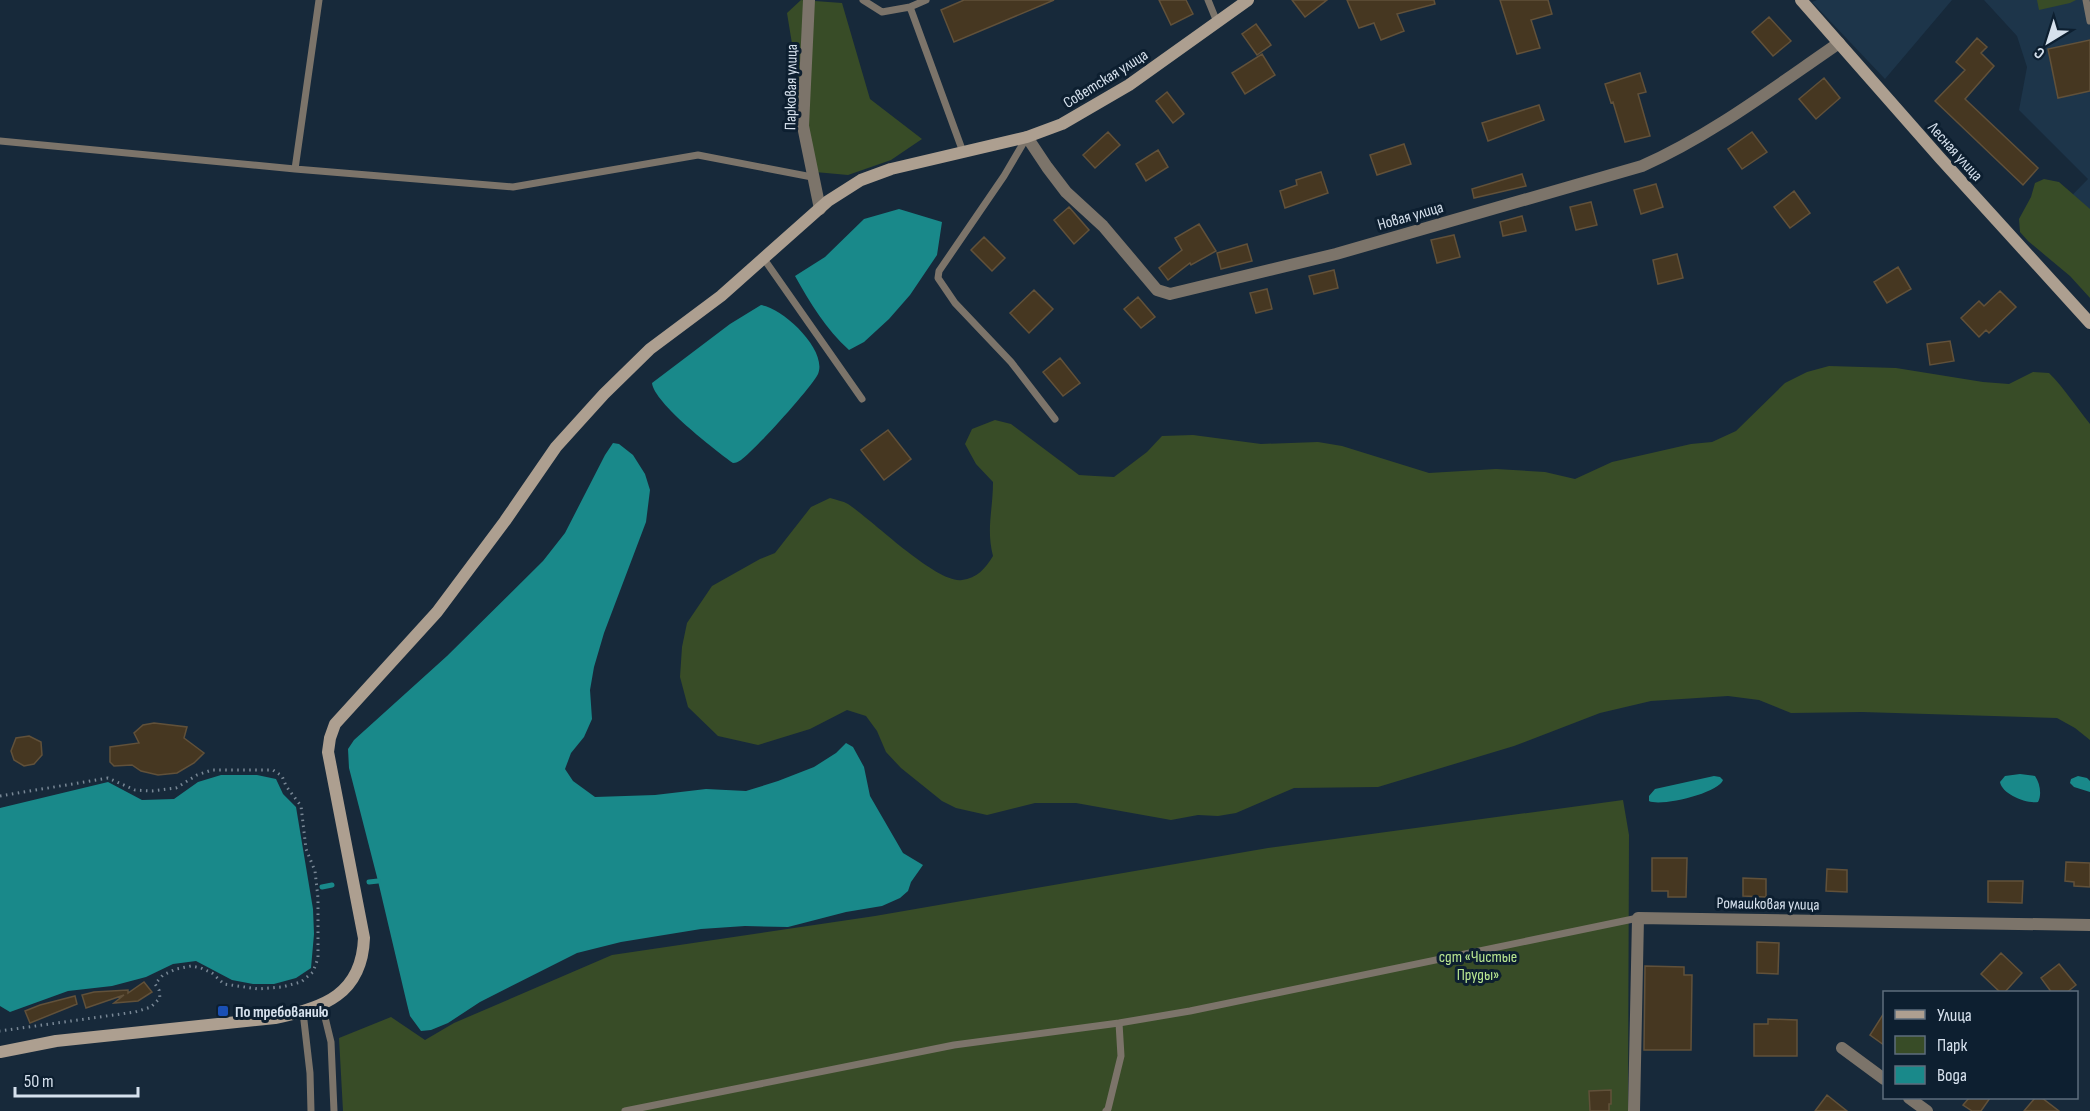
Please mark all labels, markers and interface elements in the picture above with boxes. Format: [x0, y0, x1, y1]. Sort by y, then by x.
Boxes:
north arrow [2018, 12, 2078, 72]
text: С [2031, 43, 2049, 63]
street label: Парковая улица [781, 44, 802, 130]
street label: Советская улица [1060, 46, 1152, 113]
street label: Лесная улица [1923, 118, 1986, 185]
street label: Новая улица [1375, 198, 1446, 235]
street label: Ромашковая улица [1716, 894, 1820, 915]
park label: сдт «Чистые Пруды» [1439, 948, 1517, 985]
legend [1883, 991, 2078, 1099]
place label: По требованию [235, 1003, 329, 1022]
marker: По требованию [216, 1004, 230, 1018]
text: Улица [1937, 1005, 1972, 1026]
text: Парк [1937, 1035, 1968, 1056]
scale bar [15, 1060, 138, 1098]
text: Вода [1937, 1065, 1967, 1086]
text: 50 m [24, 1071, 54, 1092]

